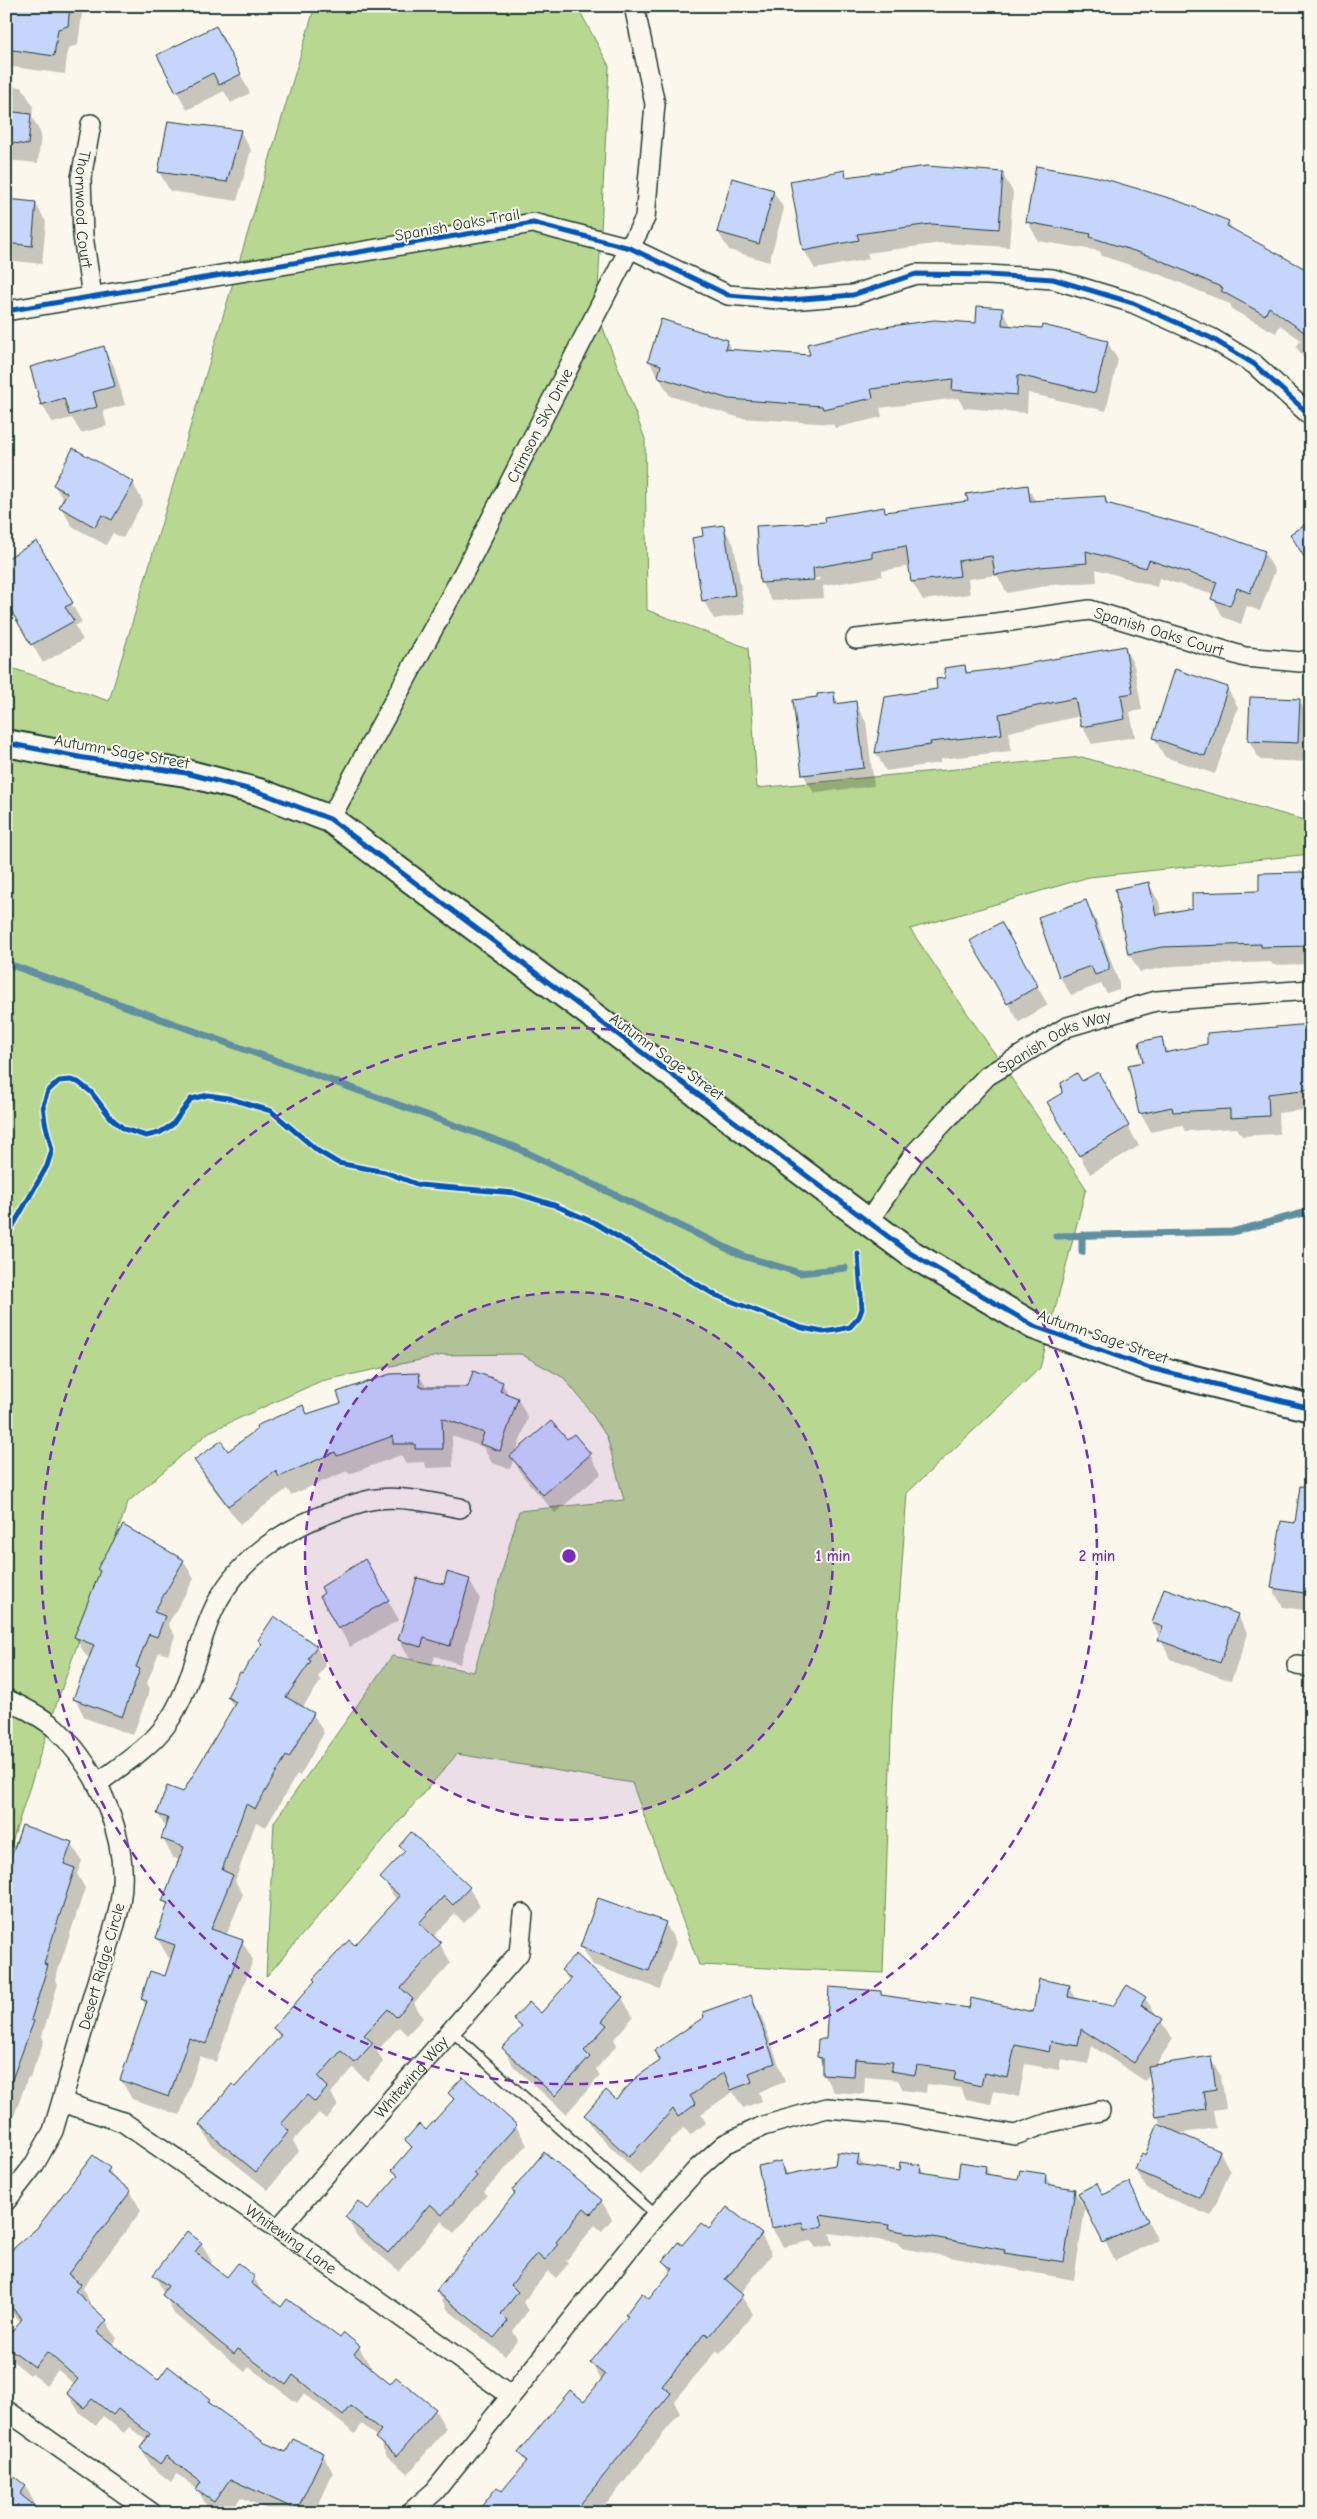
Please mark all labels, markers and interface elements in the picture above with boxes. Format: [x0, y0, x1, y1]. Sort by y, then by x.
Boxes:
street label: Thornwood Court [71, 149, 96, 270]
street label: Spanish Oaks Trail [393, 205, 521, 245]
street label: Crimson Sky Drive [503, 365, 577, 486]
street label: Spanish Oaks Court [1092, 604, 1226, 660]
street label: Autumn Sage Street [53, 731, 191, 773]
street label: Spanish Oaks Way [994, 1006, 1114, 1078]
street label: Autumn Sage Street [606, 1009, 727, 1104]
street label: Autumn Sage Street [1035, 1306, 1171, 1368]
centre of rings [560, 1547, 578, 1565]
text: 1 min [816, 1547, 850, 1565]
text: 2 min [1079, 1547, 1115, 1565]
street label: Desert Ridge Circle [75, 1901, 129, 2032]
street label: Whitewing Way [371, 2032, 453, 2122]
street label: Whitewing Lane [242, 2201, 340, 2278]

